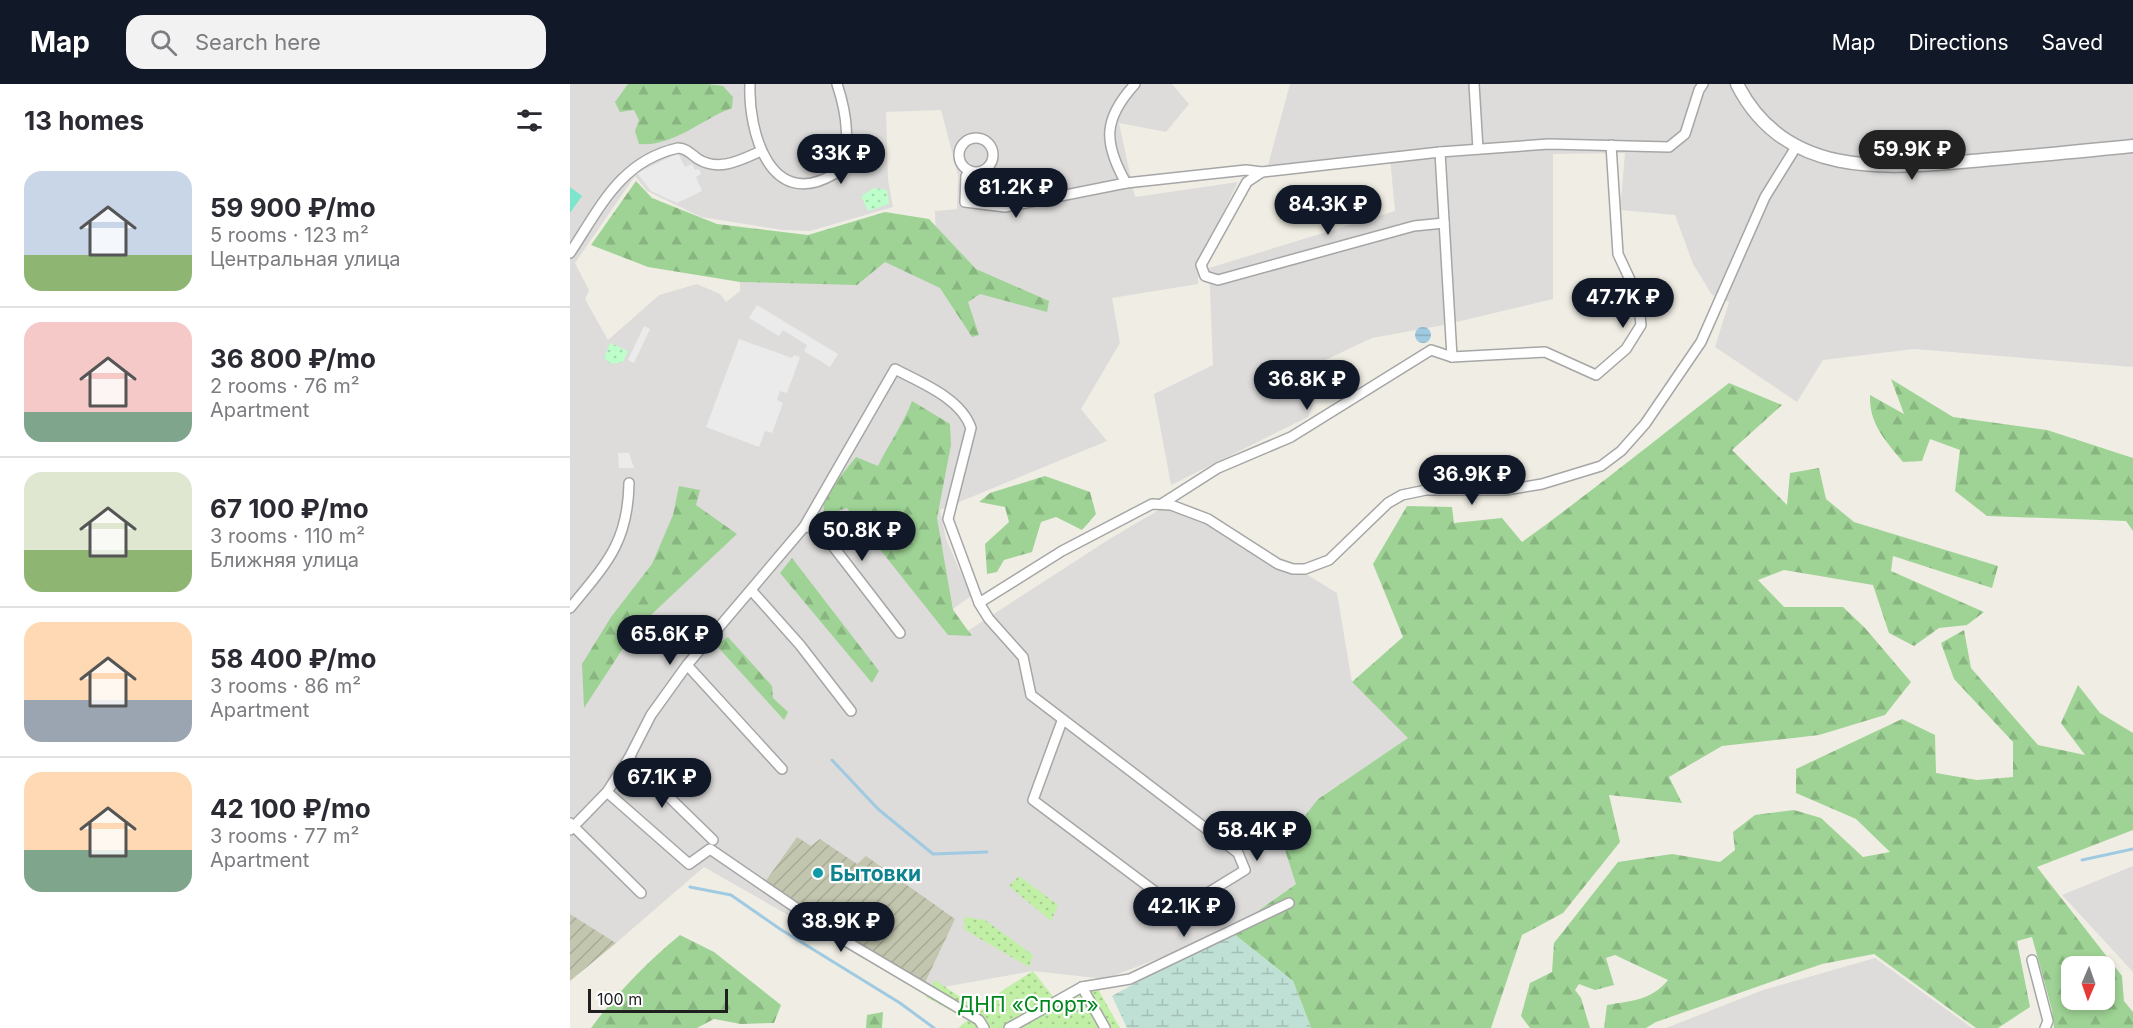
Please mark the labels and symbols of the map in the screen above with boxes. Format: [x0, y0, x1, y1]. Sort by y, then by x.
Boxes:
pin: 59.9K ₽ [1857, 130, 1967, 181]
pin: 33K ₽ [799, 134, 883, 185]
pin: 81.2K ₽ [961, 168, 1071, 219]
pin: 84.3K ₽ [1273, 185, 1383, 236]
pin: 47.7K ₽ [1568, 278, 1678, 329]
pin: 36.8K ₽ [1252, 360, 1362, 411]
pin: 36.9K ₽ [1417, 455, 1527, 506]
pin: 50.8K ₽ [807, 511, 917, 562]
pin: 65.6K ₽ [615, 615, 725, 666]
pin: 67.1K ₽ [607, 758, 717, 809]
pin: 58.4K ₽ [1202, 811, 1312, 862]
place label: Бытовки [830, 861, 921, 886]
marker: Бытовки [811, 866, 825, 880]
pin: 42.1K ₽ [1129, 887, 1239, 938]
pin: 38.9K ₽ [786, 902, 896, 953]
north arrow [2061, 956, 2115, 1010]
scale bar [588, 986, 728, 1014]
park label: ДНП «Спорт» [957, 992, 1099, 1017]

